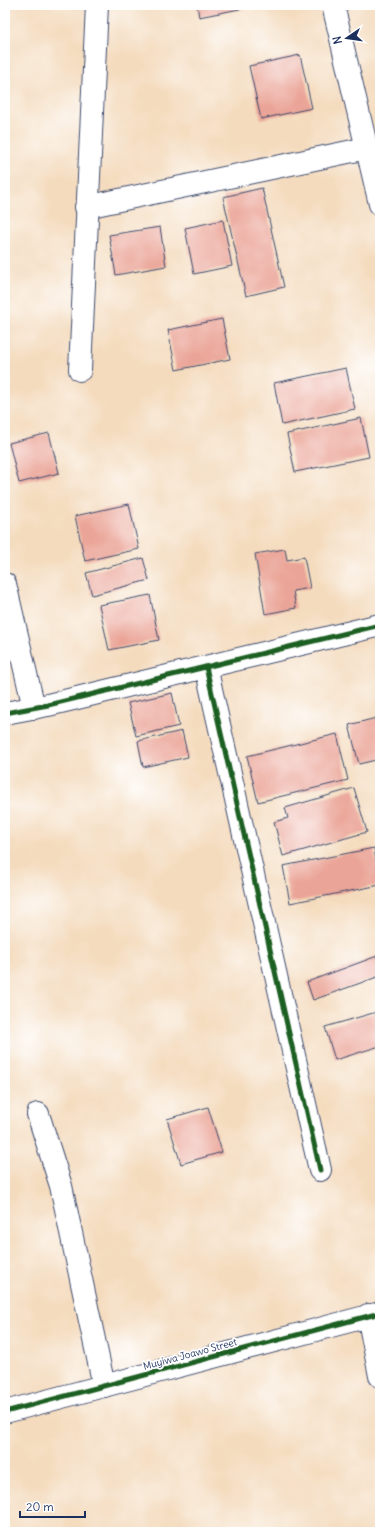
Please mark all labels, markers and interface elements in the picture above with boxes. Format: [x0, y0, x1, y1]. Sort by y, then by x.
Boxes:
north arrow [327, 18, 367, 58]
text: N [330, 35, 345, 46]
street label: Muyiwa Joawo Street [142, 1335, 239, 1373]
scale bar [20, 1493, 85, 1519]
text: 20 m [26, 1499, 54, 1514]

